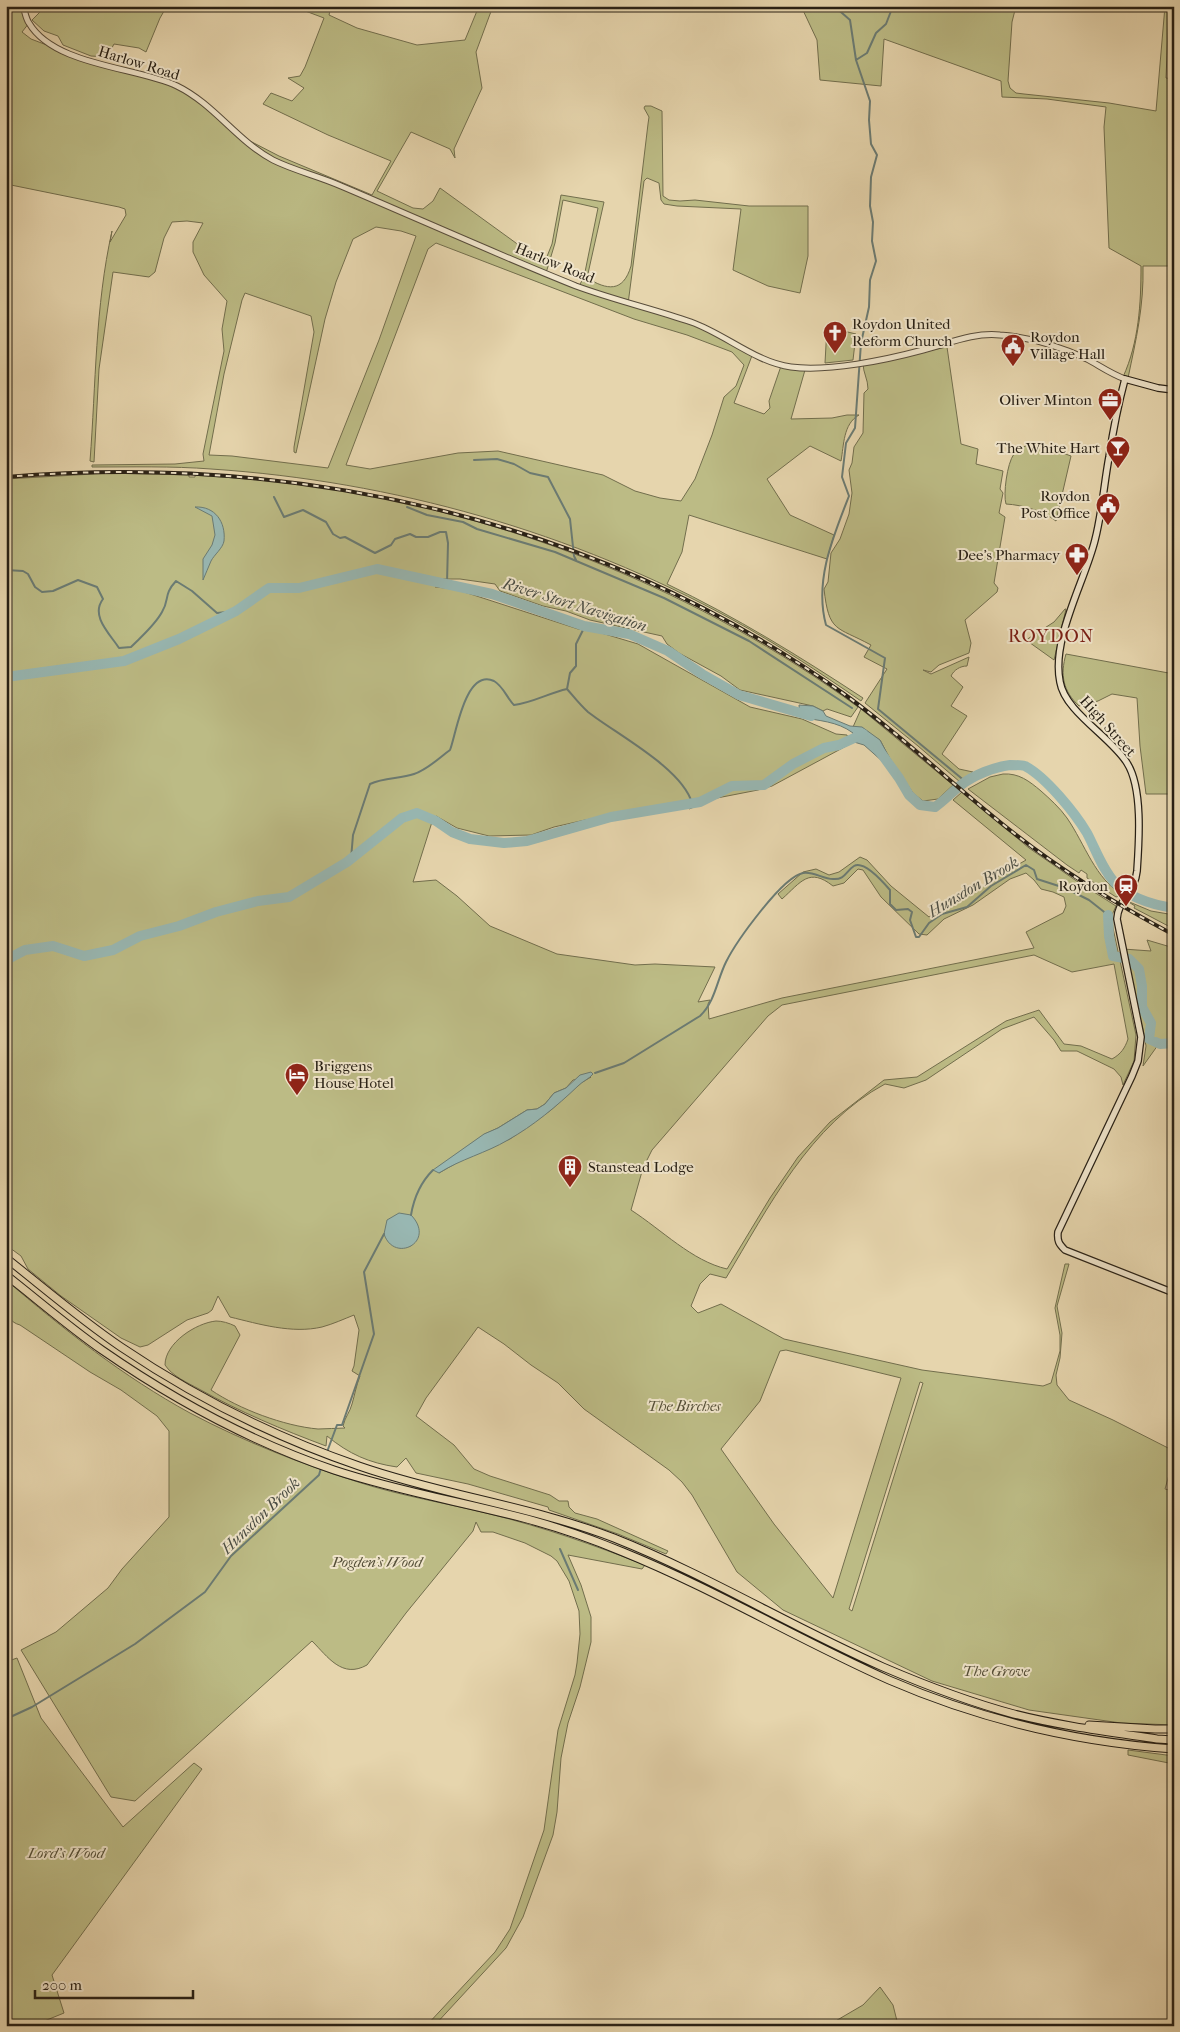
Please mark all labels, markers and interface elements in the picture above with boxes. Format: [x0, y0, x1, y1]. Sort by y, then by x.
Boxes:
street label: Harlow Road [96, 42, 183, 84]
street label: Harlow Road [513, 239, 598, 287]
place label: Roydon United Reform Church [852, 315, 953, 350]
church icon: Roydon United Reform Church [822, 320, 848, 354]
place label: Roydon Village Hall [1029, 328, 1105, 363]
public building icon: Roydon Village Hall [1000, 333, 1026, 367]
office icon: Oliver Minton [1097, 387, 1123, 421]
place label: Oliver Minton [999, 391, 1092, 409]
bar icon: The White Hart [1105, 435, 1131, 469]
place label: The White Hart [997, 439, 1101, 457]
place label: Roydon Post Office [1021, 487, 1091, 522]
public building icon: Roydon Post Office [1095, 492, 1121, 526]
pharmacy icon: Dee's Pharmacy [1064, 542, 1090, 576]
place label: Dee's Pharmacy [957, 546, 1061, 564]
water label: River Stort Navigation [500, 573, 649, 635]
district label: ROYDON [1008, 626, 1094, 647]
street label: High Street [1076, 692, 1140, 761]
water label: Hunsdon Brook [924, 852, 1022, 921]
station icon: Roydon [1113, 873, 1139, 907]
place label: Roydon [1058, 877, 1108, 895]
place label: Briggens House Hotel [314, 1057, 394, 1092]
hotel icon: Briggens House Hotel [284, 1062, 310, 1096]
building icon: Stanstead Lodge [557, 1154, 583, 1188]
place label: Stanstead Lodge [588, 1158, 694, 1176]
park label: The Birches [647, 1397, 721, 1415]
water label: Hunsdon Brook [216, 1473, 304, 1558]
park label: Pogden's Wood [331, 1553, 424, 1571]
park label: The Grove [963, 1662, 1030, 1680]
park label: Lord's Wood [27, 1844, 107, 1862]
scale bar [35, 1967, 192, 1999]
text: 200 m [42, 1976, 82, 1994]

